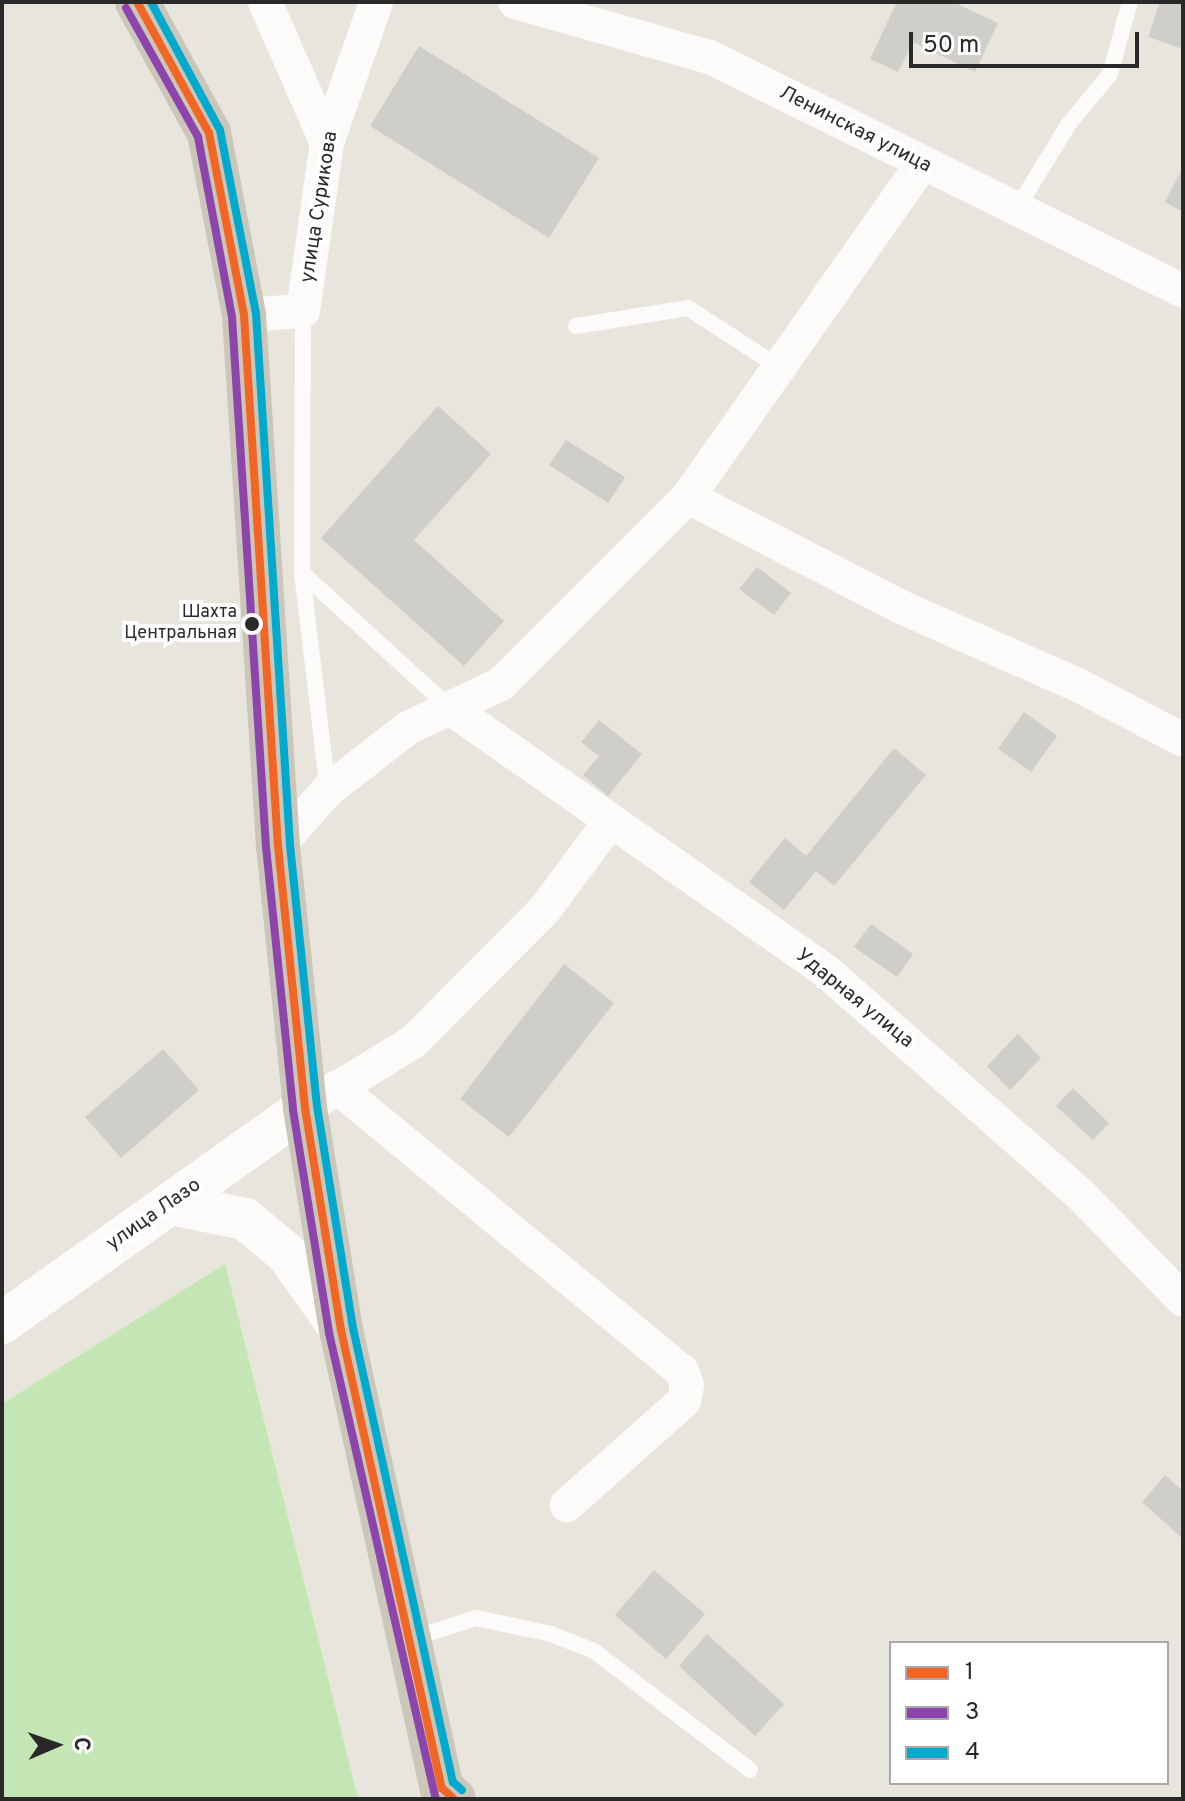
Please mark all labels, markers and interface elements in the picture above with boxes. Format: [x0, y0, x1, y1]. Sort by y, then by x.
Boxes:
scale bar [913, 16, 1143, 66]
text: 50 m [923, 31, 979, 61]
street label: Ленинская улица [775, 81, 935, 179]
street label: улица Сурикова [296, 129, 344, 285]
place label: Шахта Центральная [124, 603, 237, 646]
marker: Шахта Центральная [244, 616, 260, 632]
street label: Ударная улица [790, 944, 918, 1054]
street label: улица Лазо [102, 1174, 206, 1256]
legend [889, 1641, 1169, 1785]
text: 1 [965, 1658, 974, 1688]
text: 3 [965, 1698, 979, 1728]
north arrow [16, 1705, 96, 1785]
text: С [67, 1737, 94, 1752]
text: 4 [965, 1738, 980, 1768]

